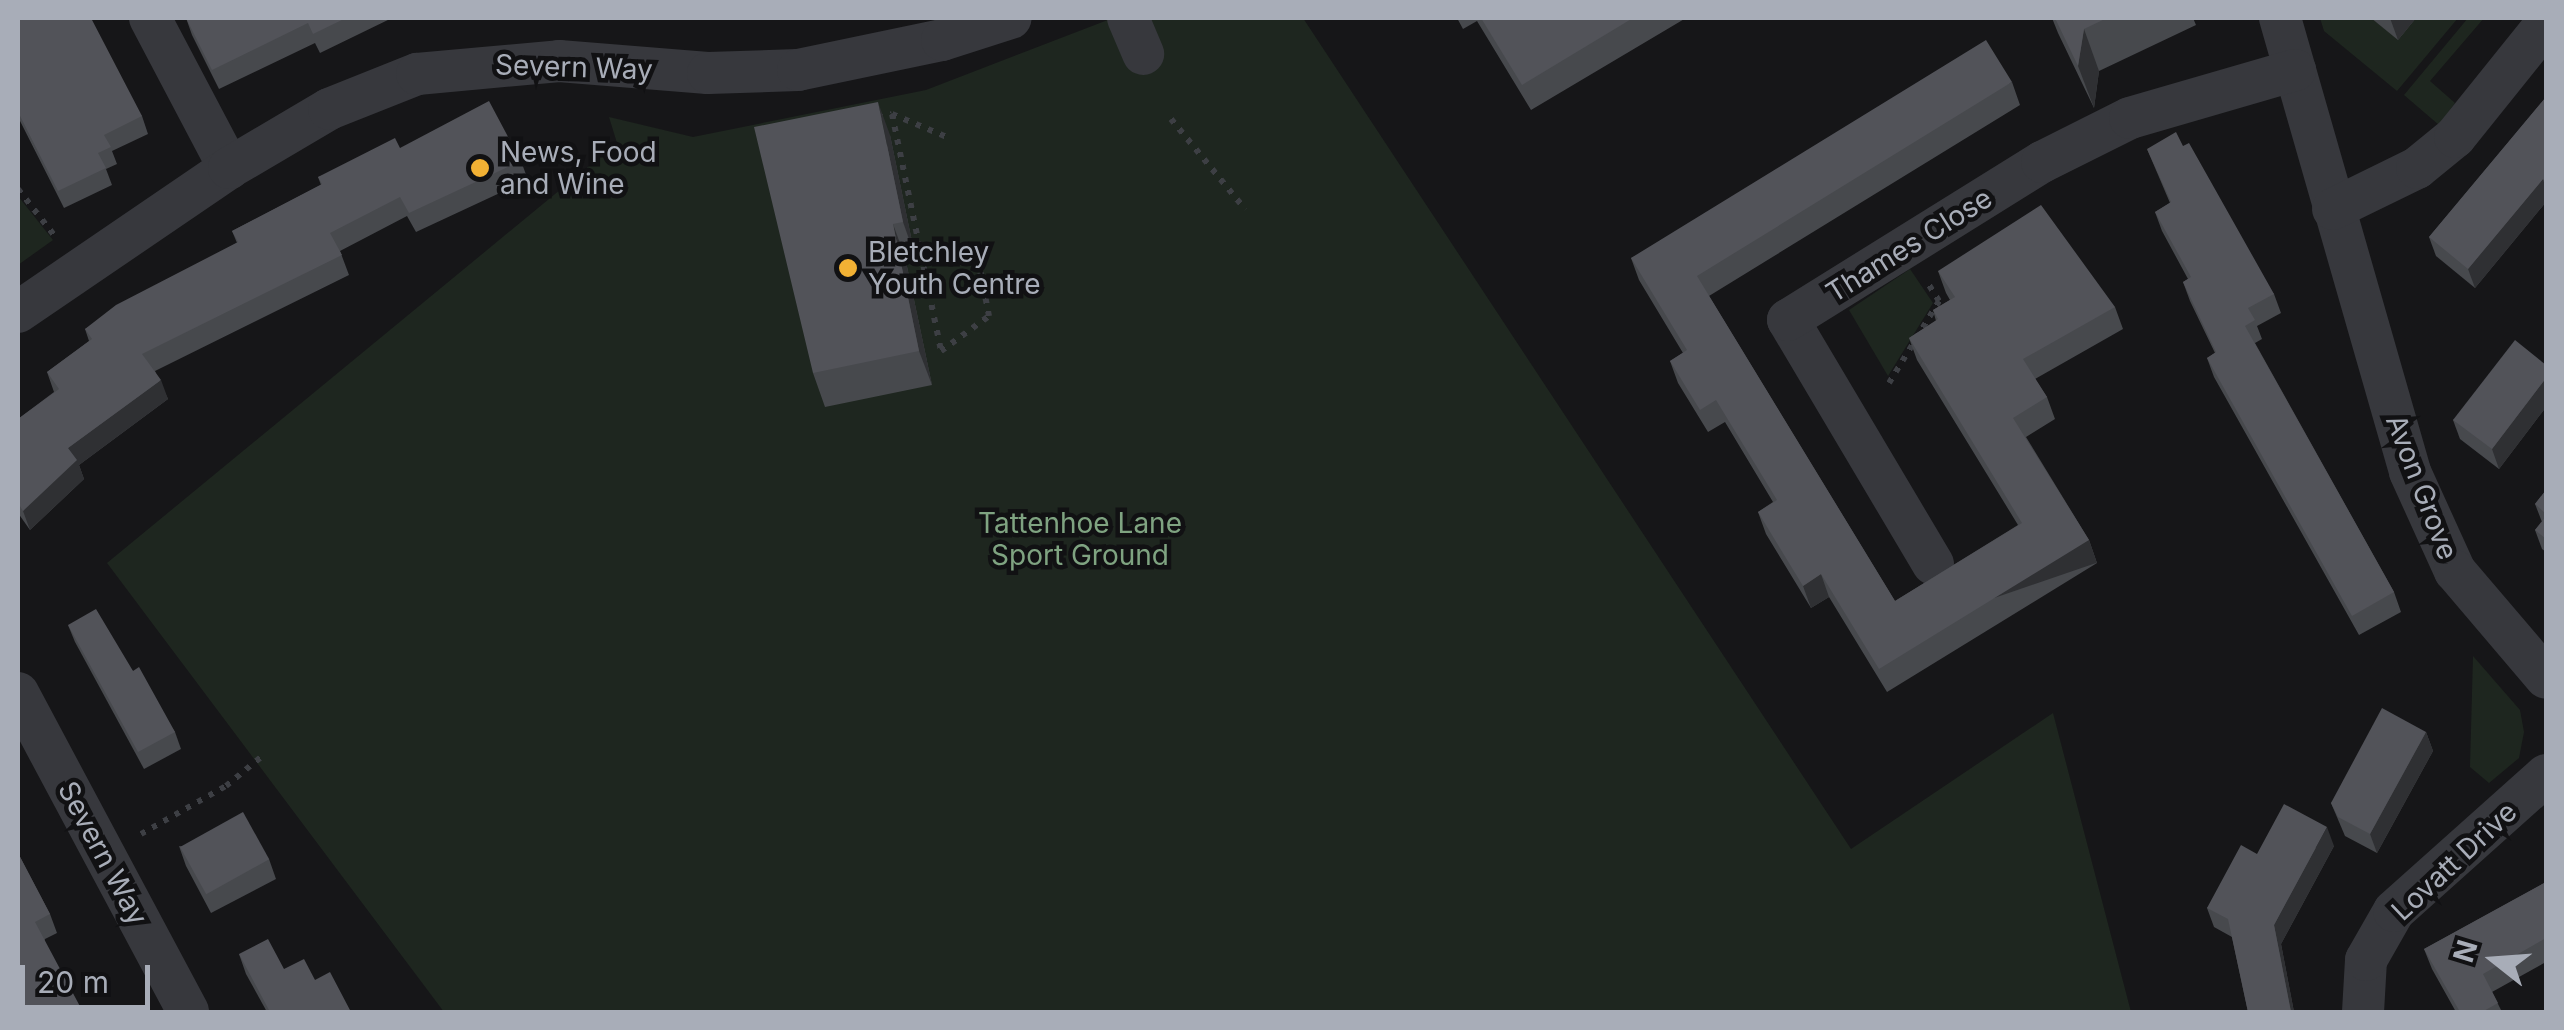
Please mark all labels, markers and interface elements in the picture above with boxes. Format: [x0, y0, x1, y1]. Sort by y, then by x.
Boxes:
street label: Severn Way [495, 47, 653, 87]
place label: News, Food and Wine [500, 135, 657, 201]
marker: News, Food and Wine [469, 157, 491, 179]
street label: Thames Close [1820, 181, 1998, 309]
place label: Bletchley Youth Centre [868, 235, 1041, 301]
marker: Bletchley Youth Centre [837, 257, 859, 279]
street label: Avon Grove [2379, 410, 2465, 564]
park label: Tattenhoe Lane Sport Ground [978, 506, 1182, 572]
street label: Severn Way [51, 775, 155, 931]
street label: Lovatt Drive [2385, 795, 2523, 927]
north arrow [2444, 910, 2544, 1010]
text: N [2446, 936, 2485, 966]
scale bar [25, 945, 155, 1007]
text: 20 m [37, 964, 109, 1000]

